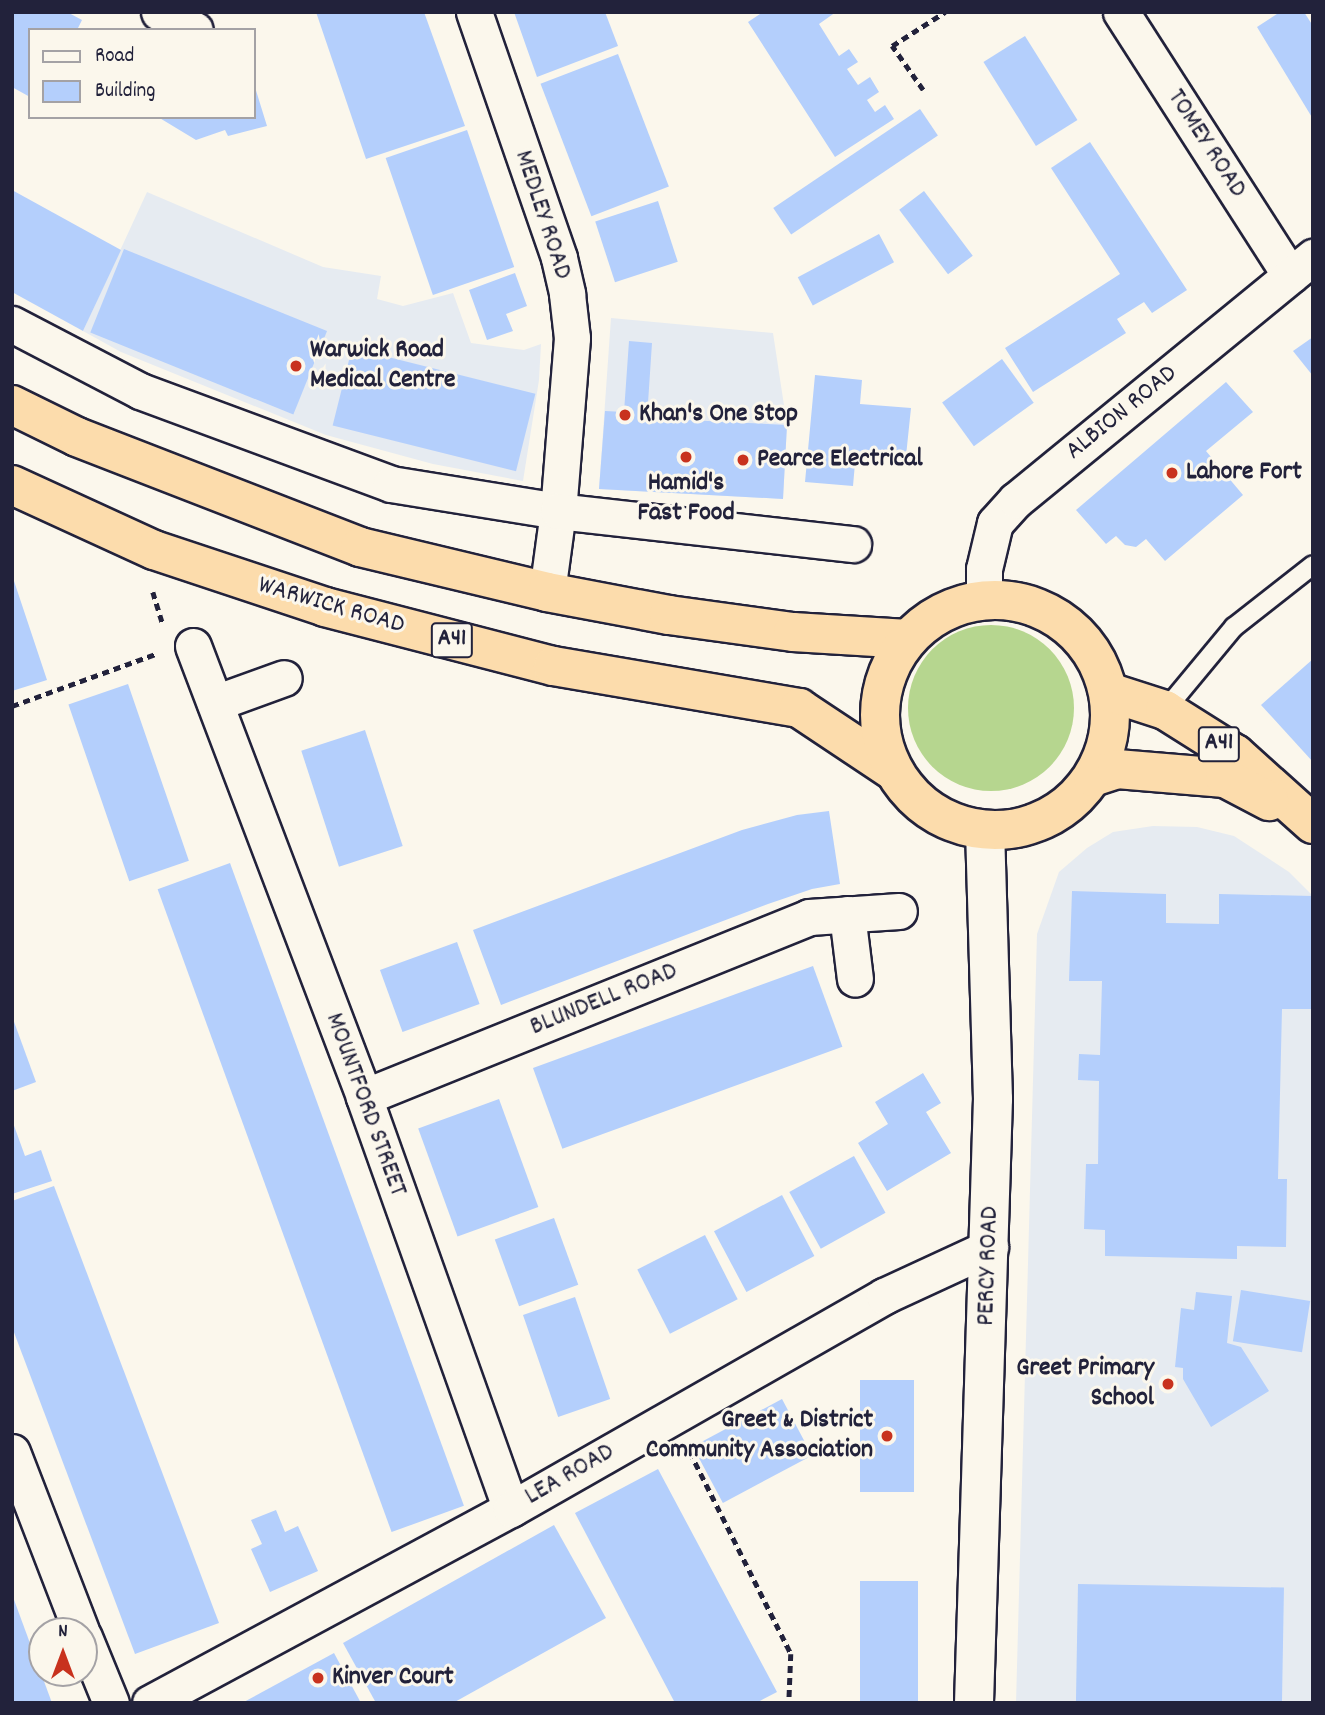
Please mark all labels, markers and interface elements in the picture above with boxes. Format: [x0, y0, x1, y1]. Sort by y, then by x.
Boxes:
legend [28, 28, 256, 119]
text: Road [95, 42, 134, 72]
text: Building [95, 77, 155, 107]
street label: TOMEY ROAD [1159, 84, 1253, 204]
street label: MEDLEY ROAD [507, 147, 577, 283]
place label: Warwick Road Medical Centre [310, 335, 455, 396]
marker: Warwick Road Medical Centre [288, 358, 304, 374]
street label: ALBION ROAD [1060, 359, 1184, 467]
place label: Khan's One Stop [639, 399, 798, 431]
marker: Khan's One Stop [617, 407, 633, 423]
place label: Pearce Electrical [757, 444, 923, 476]
marker: Hamid's Fast Food [678, 449, 694, 465]
marker: Pearce Electrical [735, 452, 751, 468]
place label: Lahore Fort [1186, 457, 1302, 489]
marker: Lahore Fort [1164, 465, 1180, 481]
place label: Hamid's Fast Food [637, 468, 735, 530]
street label: WARWICK ROAD [254, 570, 408, 642]
road number: A41 [429, 620, 475, 660]
road number: A41 [1196, 724, 1242, 764]
street label: BLUNDELL ROAD [526, 956, 682, 1044]
street label: MOUNTFORD STREET [317, 1009, 413, 1201]
street label: PERCY ROAD [971, 1206, 1007, 1326]
place label: Greet Primary School [1016, 1353, 1154, 1414]
marker: Greet Primary School [1160, 1376, 1176, 1392]
place label: Greet & District Community Association [646, 1405, 873, 1466]
marker: Greet & District Community Association [879, 1428, 895, 1444]
street label: LEA ROAD [520, 1437, 620, 1513]
north arrow [28, 1617, 98, 1687]
text: N [58, 1619, 68, 1646]
place label: Kinver Court [332, 1662, 454, 1694]
marker: Kinver Court [310, 1670, 326, 1686]

